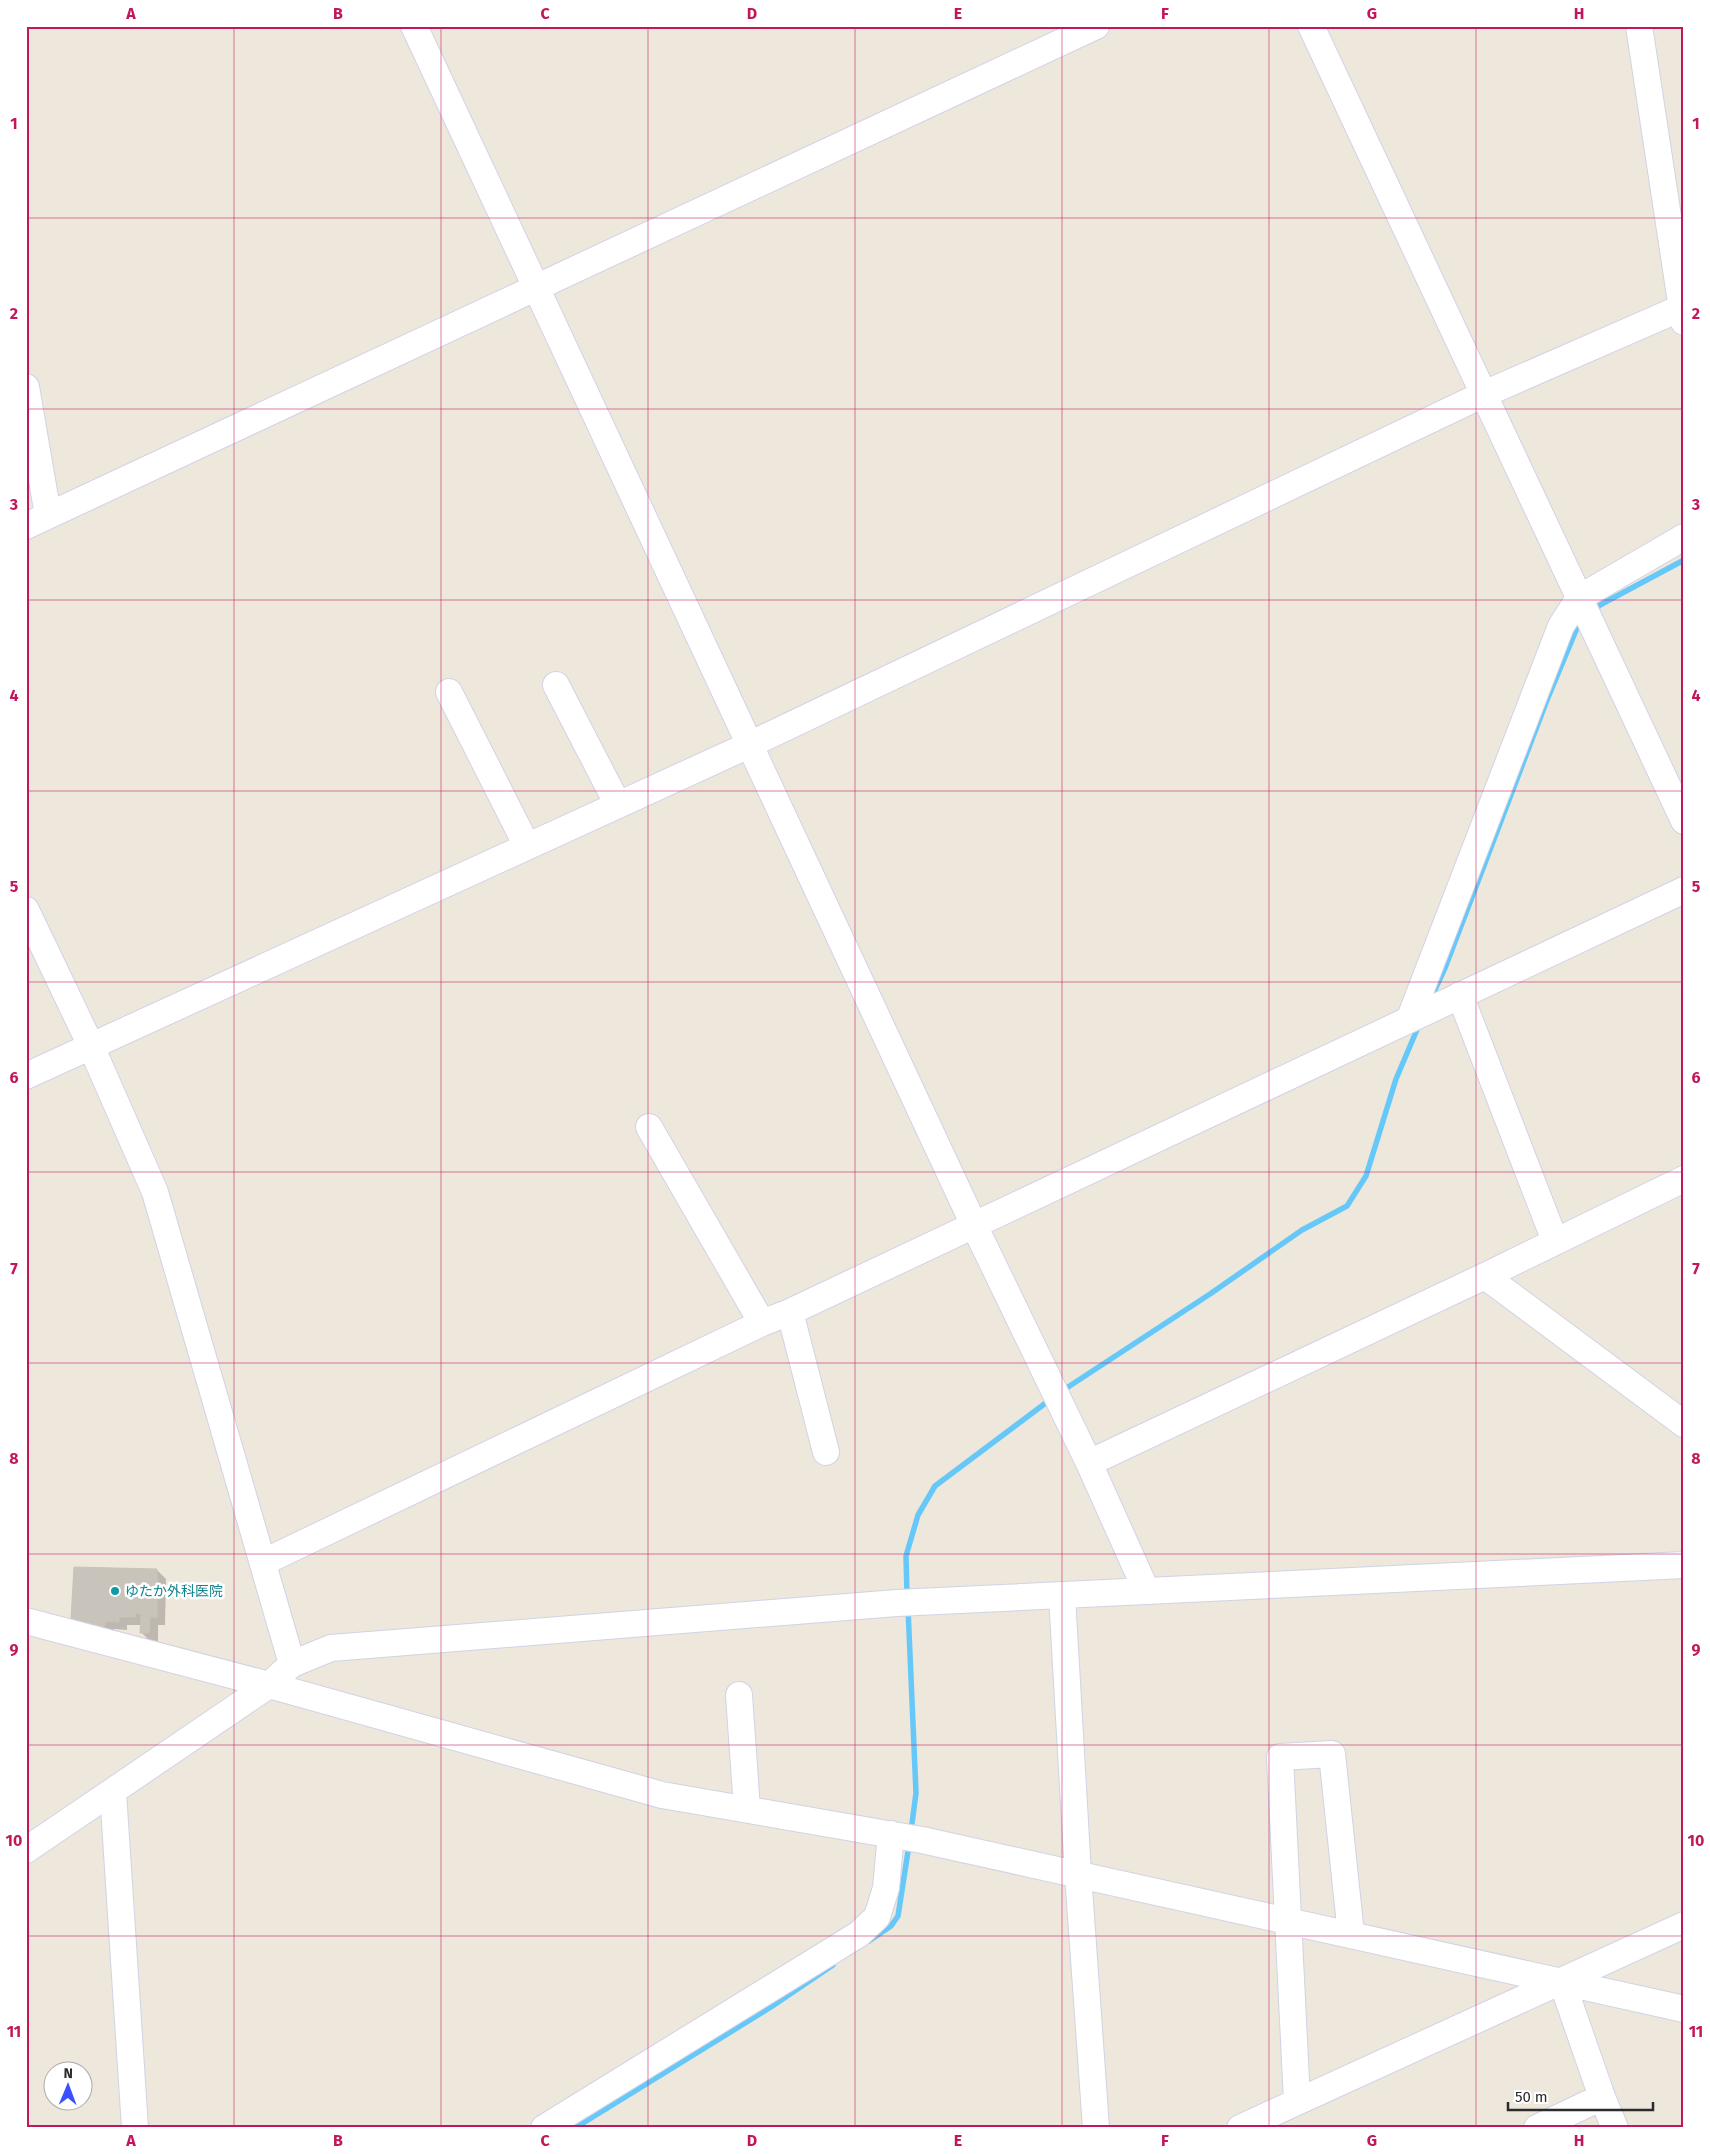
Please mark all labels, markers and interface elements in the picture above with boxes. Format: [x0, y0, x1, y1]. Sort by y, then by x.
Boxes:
text: A [125, 4, 136, 23]
text: B [333, 4, 343, 23]
text: C [540, 4, 550, 23]
text: D [747, 4, 757, 23]
text: E [954, 4, 962, 23]
text: F [1161, 4, 1169, 23]
text: G [1367, 4, 1377, 23]
text: H [1574, 4, 1584, 23]
text: 1 [10, 114, 18, 133]
text: 1 [1692, 114, 1700, 133]
text: 2 [10, 304, 18, 323]
text: 2 [1692, 304, 1700, 323]
text: 3 [9, 495, 18, 514]
text: 3 [1691, 495, 1700, 514]
text: 4 [9, 686, 19, 705]
text: 4 [1691, 686, 1701, 705]
text: 5 [10, 877, 19, 896]
text: 5 [1692, 877, 1701, 896]
text: 6 [9, 1068, 19, 1087]
text: 6 [1691, 1068, 1701, 1087]
text: 7 [10, 1259, 18, 1278]
text: 7 [1692, 1259, 1700, 1278]
text: 8 [9, 1449, 19, 1468]
text: 8 [1691, 1449, 1701, 1468]
place label: ゆたか外科医院 [125, 1583, 223, 1600]
marker: ゆたか外科医院 [109, 1585, 121, 1597]
text: 9 [10, 1640, 19, 1659]
text: 9 [1692, 1640, 1701, 1659]
text: 10 [6, 1831, 22, 1850]
text: 10 [1688, 1831, 1704, 1850]
text: 11 [7, 2022, 21, 2041]
text: 11 [1689, 2022, 1703, 2041]
north arrow [42, 2062, 92, 2112]
text: N [63, 2065, 73, 2082]
scale bar [1508, 2079, 1652, 2111]
text: 50 m [1515, 2088, 1548, 2106]
text: A [125, 2131, 136, 2150]
text: B [333, 2131, 343, 2150]
text: C [540, 2131, 550, 2150]
text: D [747, 2131, 757, 2150]
text: E [954, 2131, 962, 2150]
text: F [1161, 2131, 1169, 2150]
text: G [1367, 2131, 1377, 2150]
text: H [1574, 2131, 1584, 2150]

